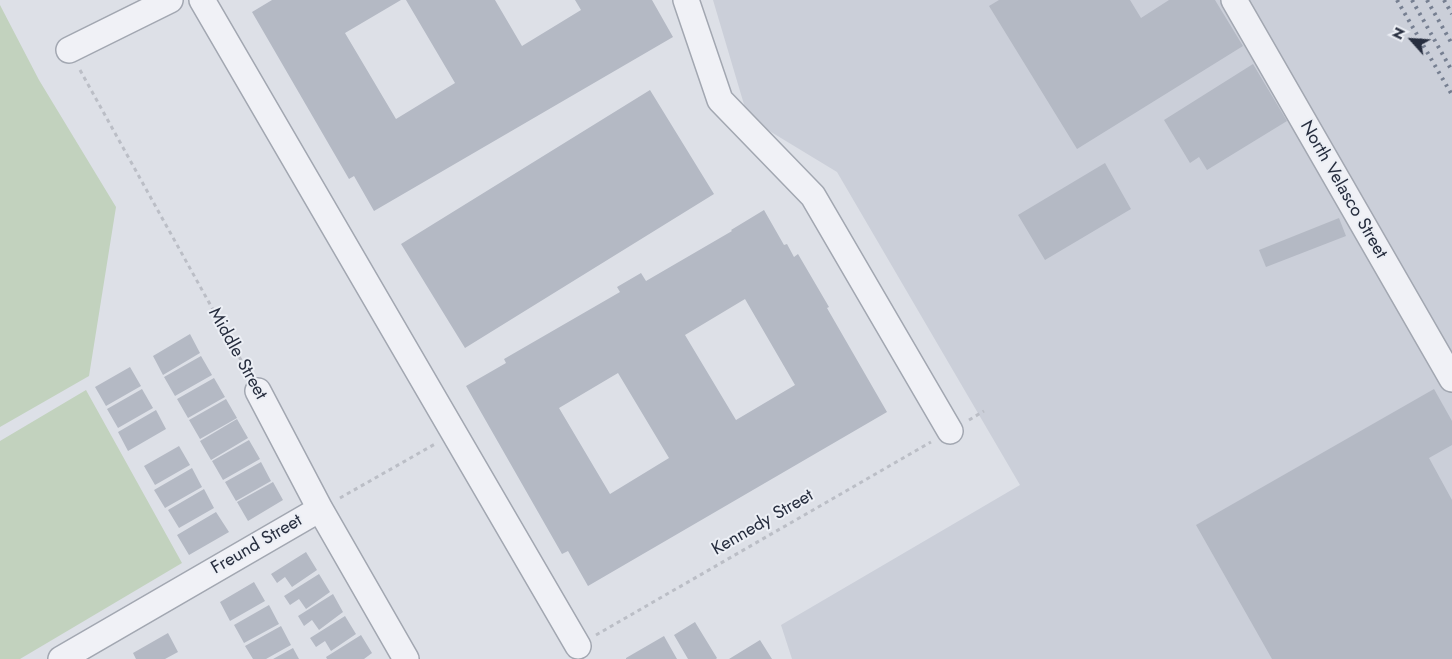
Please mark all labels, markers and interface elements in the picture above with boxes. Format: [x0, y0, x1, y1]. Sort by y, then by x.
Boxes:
north arrow [1387, 15, 1437, 65]
text: N [1387, 24, 1410, 43]
street label: North Velasco Street [1295, 117, 1391, 263]
street label: Middle Street [203, 304, 271, 404]
street label: Kennedy Street [708, 485, 818, 561]
street label: Freund Street [208, 510, 306, 580]

